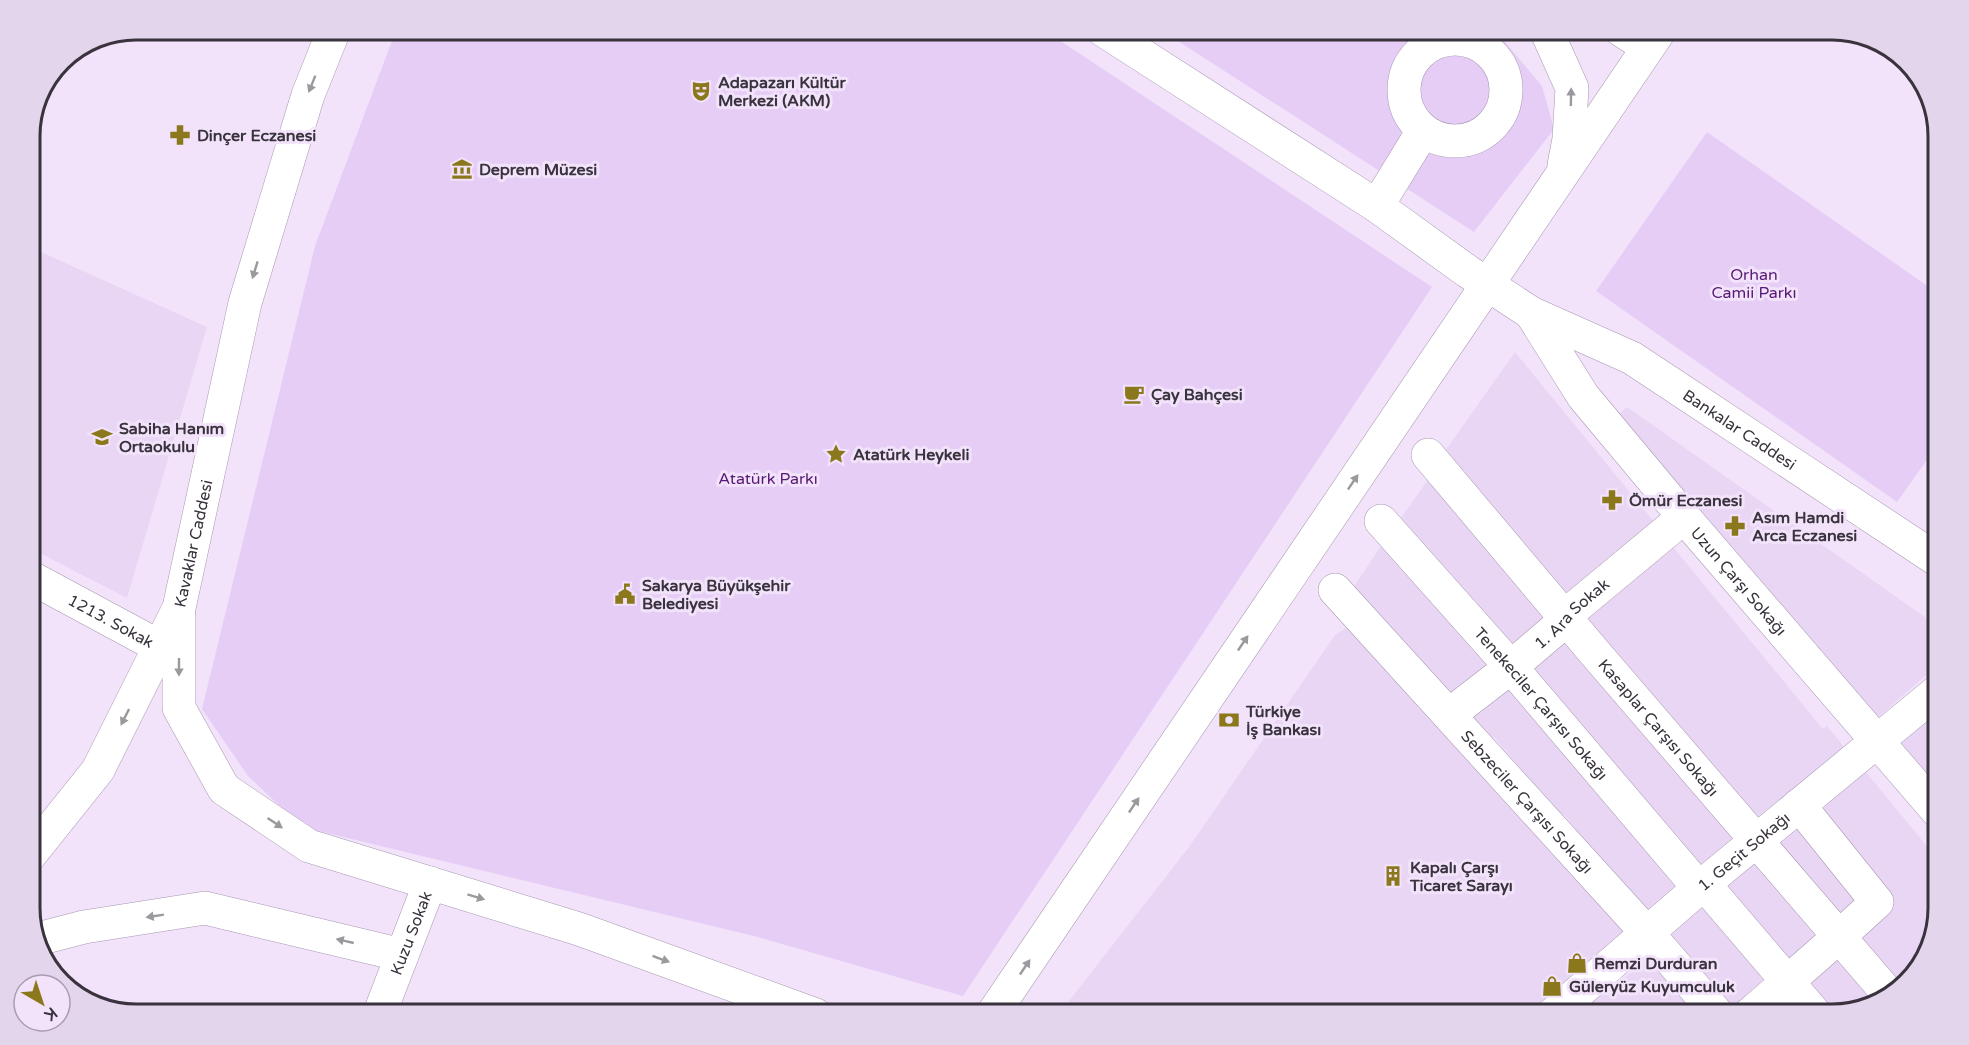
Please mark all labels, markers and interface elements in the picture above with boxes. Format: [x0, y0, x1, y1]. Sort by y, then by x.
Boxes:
place label: Adapazarı Kültür Merkezi (AKM) [718, 73, 846, 111]
one-way arrow [307, 75, 316, 93]
theatre icon: Adapazarı Kültür Merkezi (AKM) [689, 79, 713, 103]
one-way arrow [1566, 87, 1576, 106]
pharmacy icon: Dinçer Eczanesi [168, 123, 192, 147]
place label: Dinçer Eczanesi [197, 126, 316, 146]
museum icon: Deprem Müzesi [450, 157, 474, 181]
place label: Deprem Müzesi [479, 160, 597, 180]
one-way arrow [249, 261, 259, 279]
park label: Orhan Camii Parkı [1711, 265, 1797, 303]
cafe icon: Çay Bahçesi [1122, 382, 1146, 406]
place label: Çay Bahçesi [1151, 385, 1243, 405]
street label: Bankalar Caddesi [1679, 385, 1800, 475]
place label: Sabiha Hanım Ortaokulu [119, 419, 224, 457]
school or university icon: Sabiha Hanım Ortaokulu [90, 425, 114, 449]
place icon: Atatürk Heykeli [824, 442, 848, 466]
place label: Atatürk Heykeli [853, 445, 969, 465]
park label: Atatürk Parkı [718, 469, 818, 489]
one-way arrow [1347, 474, 1358, 490]
street label: Kavaklar Caddesi [170, 478, 217, 609]
pharmacy icon: Ömür Eczanesi [1600, 488, 1624, 512]
place label: Ömür Eczanesi [1629, 491, 1742, 511]
place label: Asım Hamdi Arca Eczanesi [1752, 508, 1857, 546]
pharmacy icon: Asım Hamdi Arca Eczanesi [1723, 514, 1747, 538]
street label: Uzun Çarşı Sokağı [1686, 523, 1791, 640]
street label: 1. Ara Sokak [1530, 574, 1614, 654]
place label: Sakarya Büyükşehir Belediyesi [642, 576, 791, 614]
public building icon: Sakarya Büyükşehir Belediyesi [613, 582, 637, 606]
street label: 1213. Sokak [64, 590, 157, 653]
street label: Tenekeciler Çarşısı Sokağı [1469, 624, 1612, 785]
one-way arrow [1238, 635, 1249, 652]
street label: Kasaplar Çarşısı Sokağı [1594, 655, 1723, 801]
one-way arrow [174, 657, 184, 676]
place label: Türkiye İş Bankası [1245, 702, 1321, 740]
one-way arrow [120, 708, 129, 725]
bank icon: Türkiye İş Bankası [1217, 708, 1241, 732]
street label: Sebzeciler Çarşısı Sokağı [1456, 726, 1597, 878]
one-way arrow [1128, 797, 1139, 813]
street label: 1. Geçit Sokağı [1694, 808, 1794, 896]
one-way arrow [267, 817, 283, 828]
place label: Kapalı Çarşı Ticaret Sarayı [1409, 858, 1513, 896]
building icon: Kapalı Çarşı Ticaret Sarayı [1381, 864, 1405, 888]
street label: Kuzu Sokak [386, 888, 437, 978]
one-way arrow [467, 893, 485, 902]
one-way arrow [145, 912, 164, 921]
one-way arrow [336, 936, 354, 946]
shop icon: Remzi Durduran [1565, 951, 1589, 975]
one-way arrow [652, 954, 670, 964]
place label: Remzi Durduran [1594, 954, 1717, 974]
one-way arrow [1019, 959, 1031, 975]
north arrow [12, 973, 72, 1033]
shop icon: Güleryüz Kuyumculuk [1540, 974, 1564, 998]
place label: Güleryüz Kuyumculuk [1569, 977, 1735, 997]
text: K [40, 1003, 61, 1025]

